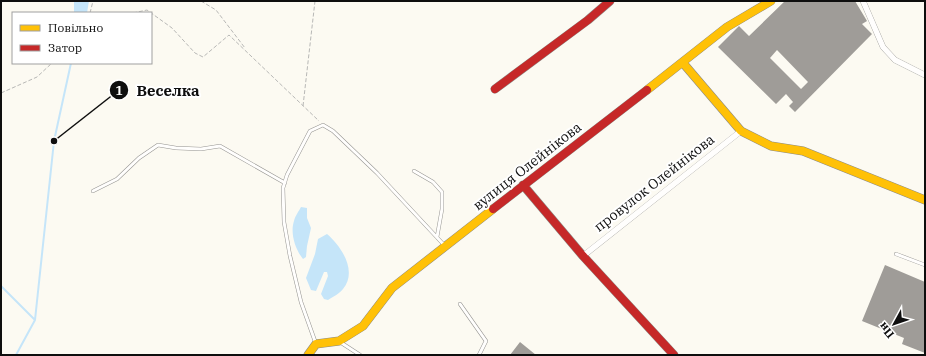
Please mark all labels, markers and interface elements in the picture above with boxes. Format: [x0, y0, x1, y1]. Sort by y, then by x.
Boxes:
legend [12, 12, 152, 64]
text: Повільно [48, 20, 103, 35]
text: Затор [48, 40, 82, 55]
callout: Веселка [109, 77, 208, 104]
text: Веселка [136, 81, 200, 100]
text: 1 [115, 83, 123, 98]
street label: вулиця Олейнікова [469, 118, 585, 214]
street label: провулок Олейнікова [590, 130, 718, 236]
north arrow [874, 304, 914, 344]
text: Пн [875, 319, 897, 341]

